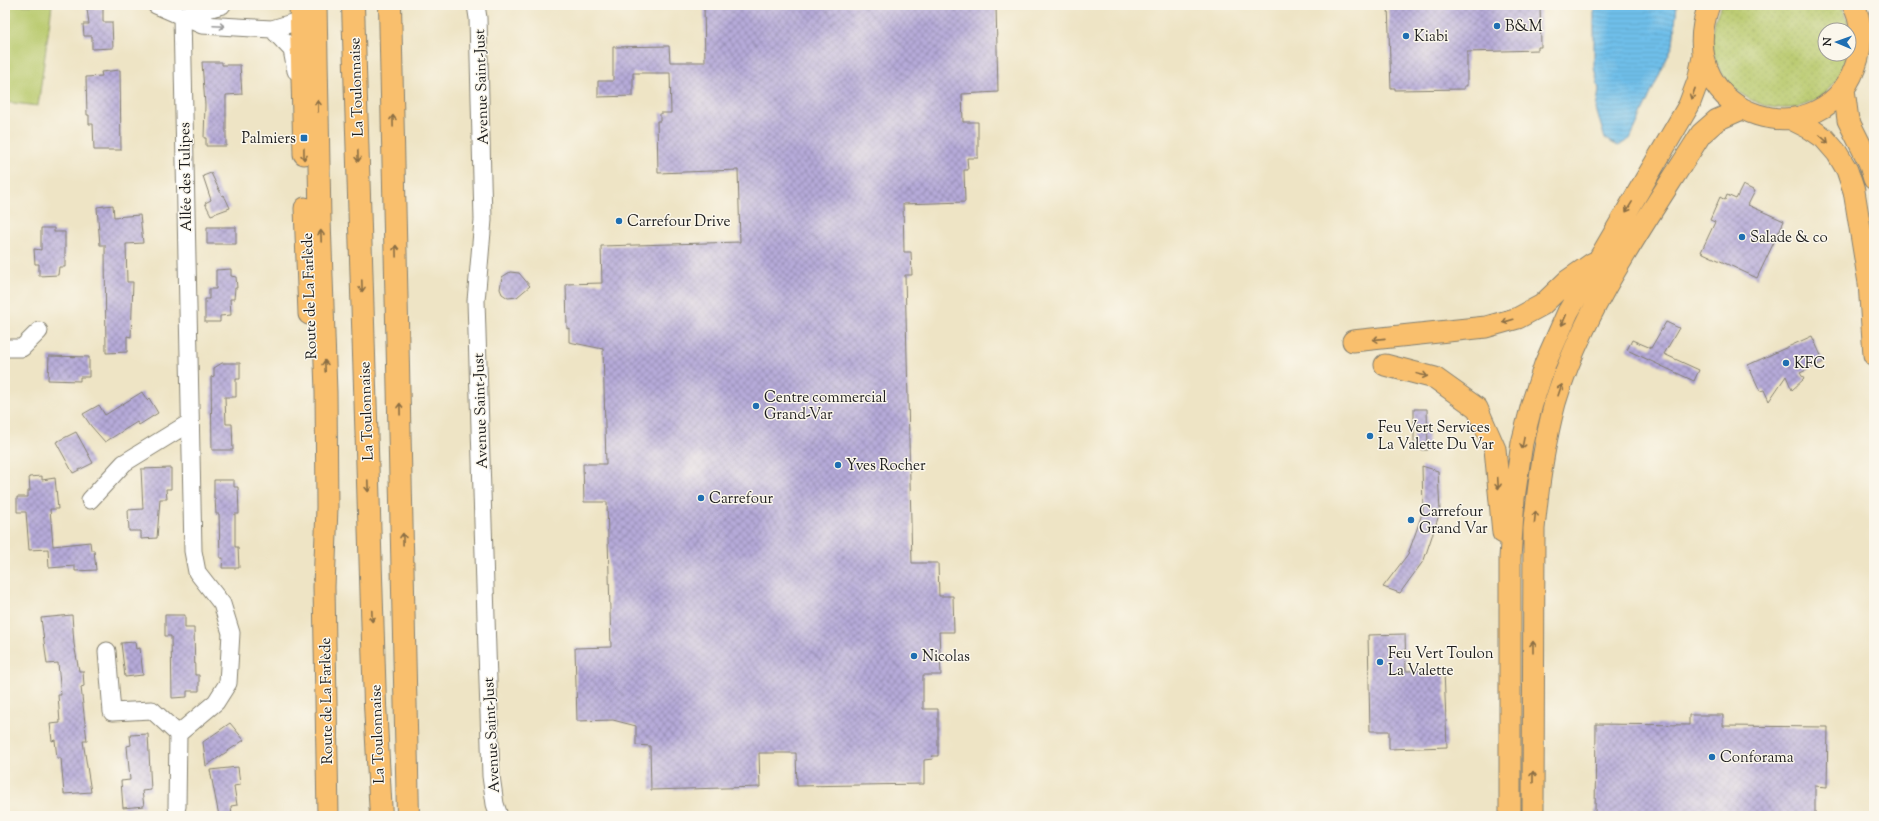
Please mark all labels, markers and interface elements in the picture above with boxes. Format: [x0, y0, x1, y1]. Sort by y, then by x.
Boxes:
place label: B&M [1505, 17, 1543, 38]
marker: B&M [1492, 21, 1502, 31]
one-way arrow [212, 22, 225, 30]
north arrow [1817, 22, 1857, 62]
place label: Kiabi [1414, 27, 1448, 48]
street label: Avenue Saint-Just [470, 29, 495, 145]
marker: Kiabi [1401, 31, 1411, 41]
street label: La Toulonnaise [345, 37, 370, 137]
text: N [1820, 37, 1836, 47]
one-way arrow [1689, 88, 1697, 100]
one-way arrow [314, 100, 322, 113]
one-way arrow [389, 115, 397, 128]
street label: Allée des Tulipes [175, 122, 198, 232]
place label: Palmiers [242, 129, 296, 150]
marker: Palmiers [299, 133, 309, 143]
one-way arrow [1819, 134, 1829, 143]
one-way arrow [300, 147, 308, 160]
one-way arrow [354, 149, 362, 162]
one-way arrow [1625, 201, 1633, 213]
place label: Carrefour Drive [627, 212, 730, 233]
marker: Carrefour Drive [614, 216, 624, 226]
place label: Salade & co [1750, 228, 1828, 249]
one-way arrow [317, 230, 324, 243]
street label: Route de La Farlède [298, 232, 323, 360]
marker: Salade & co [1737, 232, 1747, 242]
one-way arrow [392, 245, 400, 258]
one-way arrow [358, 279, 366, 292]
one-way arrow [1560, 313, 1568, 325]
one-way arrow [1502, 318, 1515, 325]
one-way arrow [1373, 335, 1386, 342]
street label: Avenue Saint-Just [469, 353, 494, 469]
place label: KFC [1794, 354, 1825, 375]
marker: KFC [1781, 358, 1791, 368]
one-way arrow [321, 360, 329, 373]
street label: La Toulonnaise [355, 361, 380, 461]
one-way arrow [1416, 371, 1429, 379]
one-way arrow [1557, 383, 1564, 396]
place label: Centre commercial Grand-Var [764, 388, 887, 426]
marker: Centre commercial Grand-Var [751, 401, 761, 411]
one-way arrow [396, 403, 404, 416]
place label: Feu Vert Services La Valette Du Var [1378, 418, 1494, 456]
marker: Feu Vert Services La Valette Du Var [1365, 431, 1375, 441]
one-way arrow [1519, 436, 1527, 449]
place label: Yves Rocher [846, 456, 926, 477]
marker: Yves Rocher [833, 460, 843, 470]
one-way arrow [1494, 476, 1501, 489]
one-way arrow [365, 479, 372, 492]
place label: Carrefour [709, 489, 774, 510]
marker: Carrefour [696, 493, 706, 503]
place label: Carrefour Grand Var [1419, 502, 1488, 540]
one-way arrow [1531, 511, 1539, 524]
marker: Carrefour Grand Var [1406, 515, 1416, 525]
one-way arrow [399, 533, 407, 546]
one-way arrow [369, 609, 376, 622]
street label: Route de La Farlède [316, 637, 339, 765]
one-way arrow [1529, 641, 1537, 654]
place label: Feu Vert Toulon La Valette [1388, 644, 1494, 682]
place label: Nicolas [922, 647, 970, 668]
marker: Nicolas [909, 651, 919, 661]
marker: Feu Vert Toulon La Valette [1375, 657, 1385, 667]
street label: Avenue Saint-Just [479, 676, 506, 793]
street label: La Toulonnaise [366, 684, 391, 784]
place label: Conforama [1720, 748, 1794, 769]
marker: Conforama [1707, 752, 1717, 762]
one-way arrow [1529, 771, 1537, 784]

